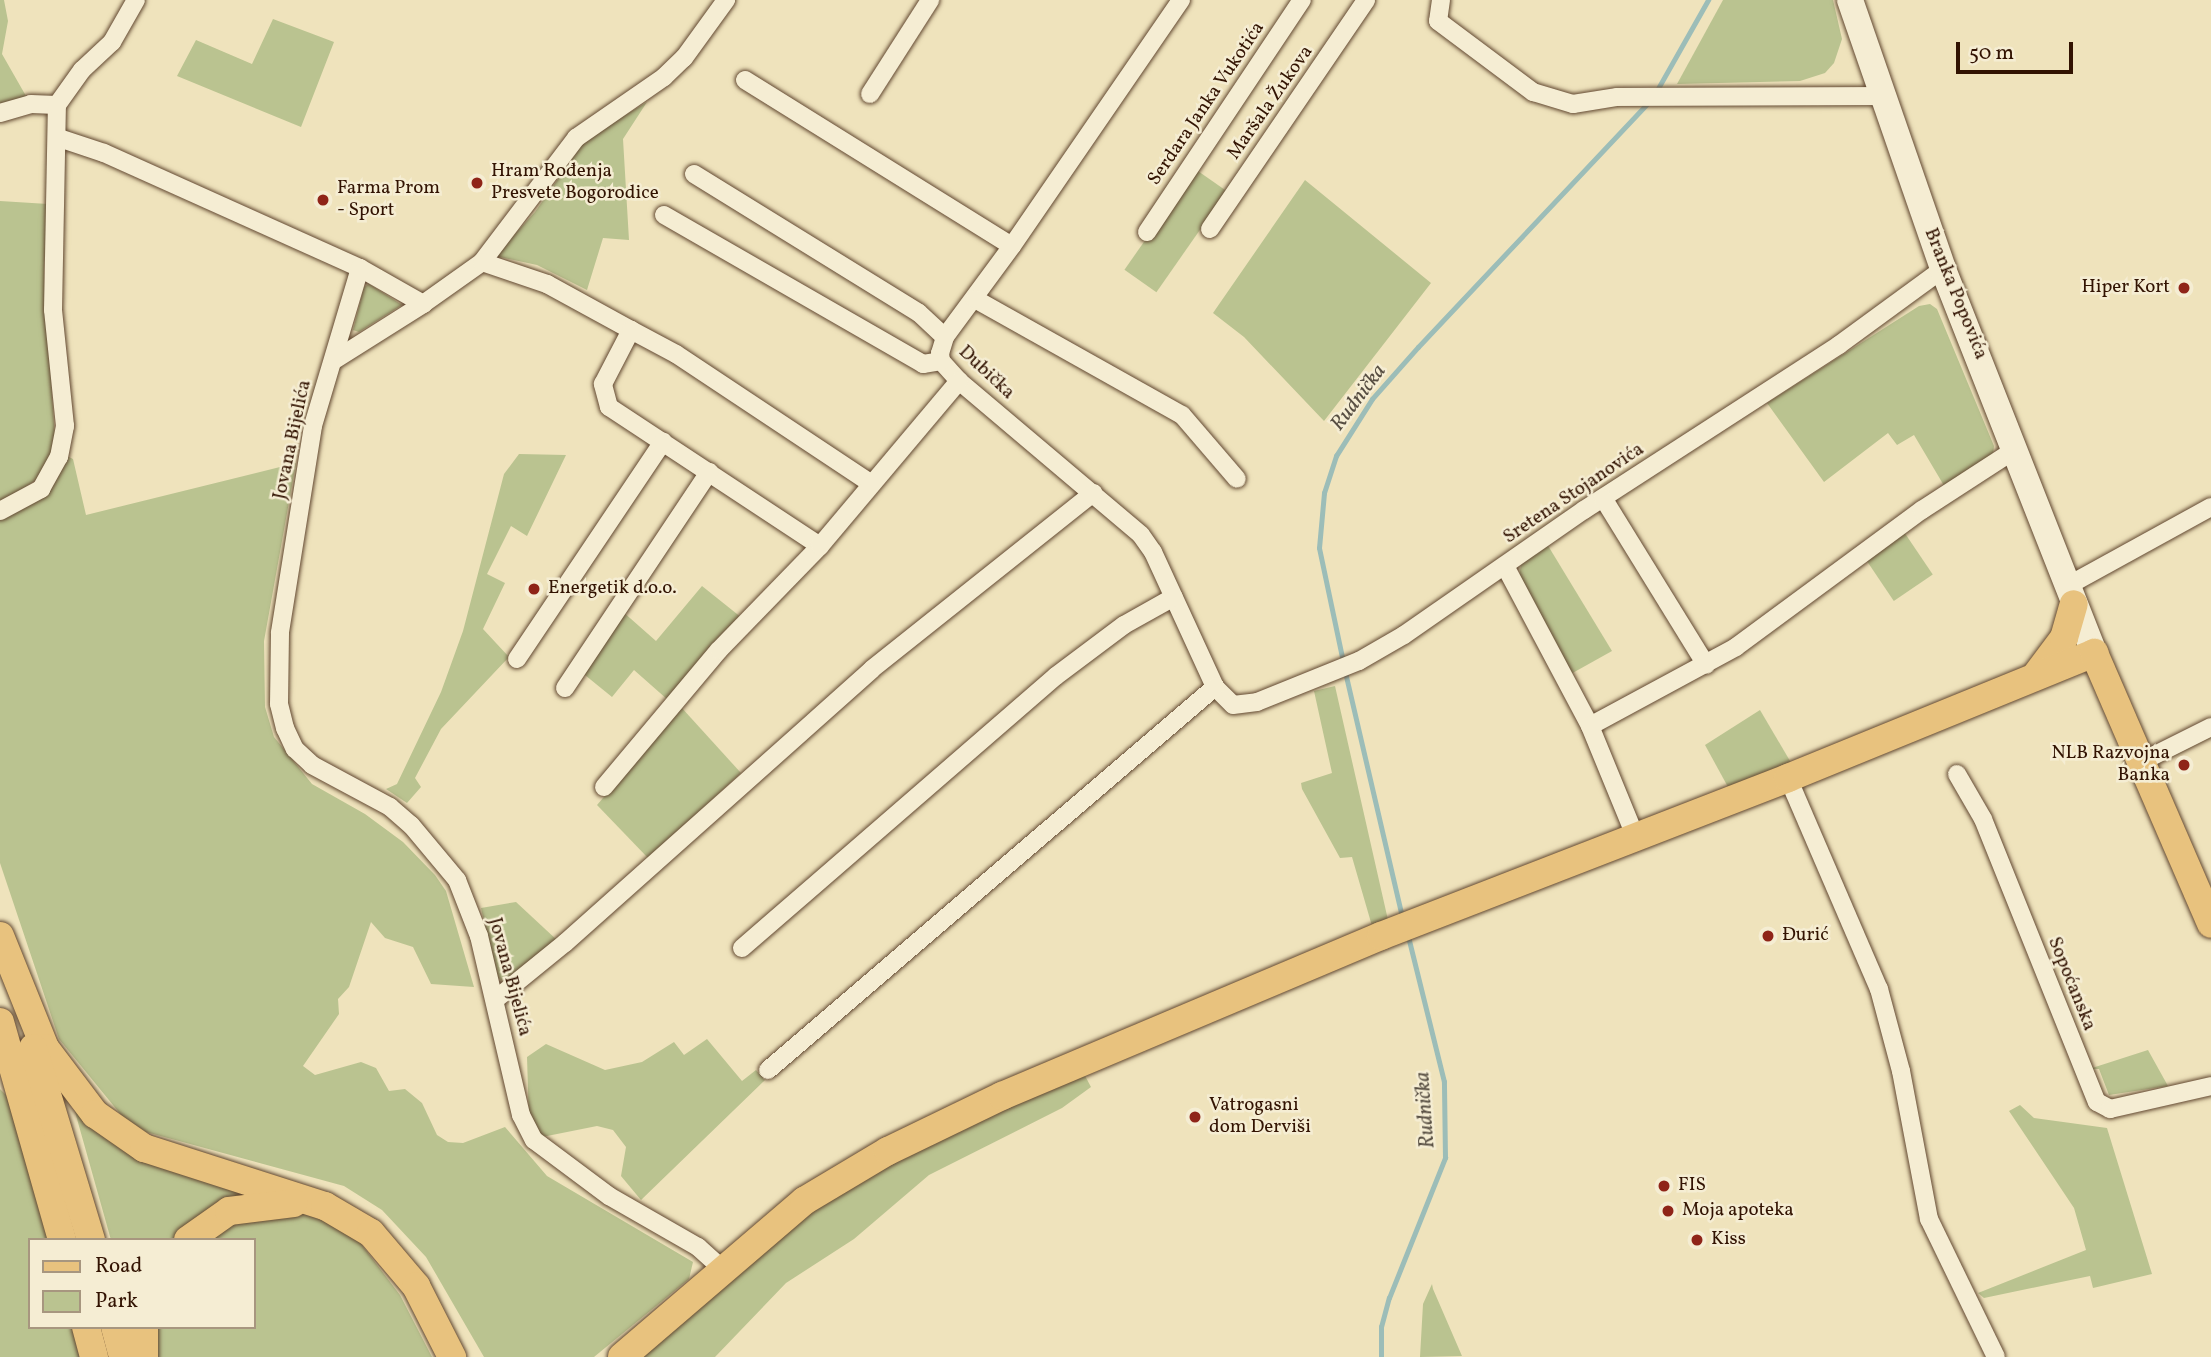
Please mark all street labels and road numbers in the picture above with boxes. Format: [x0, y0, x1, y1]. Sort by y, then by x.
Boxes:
street label: Serdara Janka Vukotića [1144, 18, 1270, 190]
street label: Maršala Žukova [1223, 42, 1319, 164]
street label: Branka Popovića [1918, 225, 1992, 363]
street label: Dubička [953, 341, 1019, 405]
street label: Jovana Bijelića [269, 378, 317, 502]
street label: Sretena Stojanovića [1499, 439, 1649, 549]
street label: Jovana Bijelića [482, 915, 536, 1039]
street label: Sopoćanska [2042, 934, 2100, 1034]

